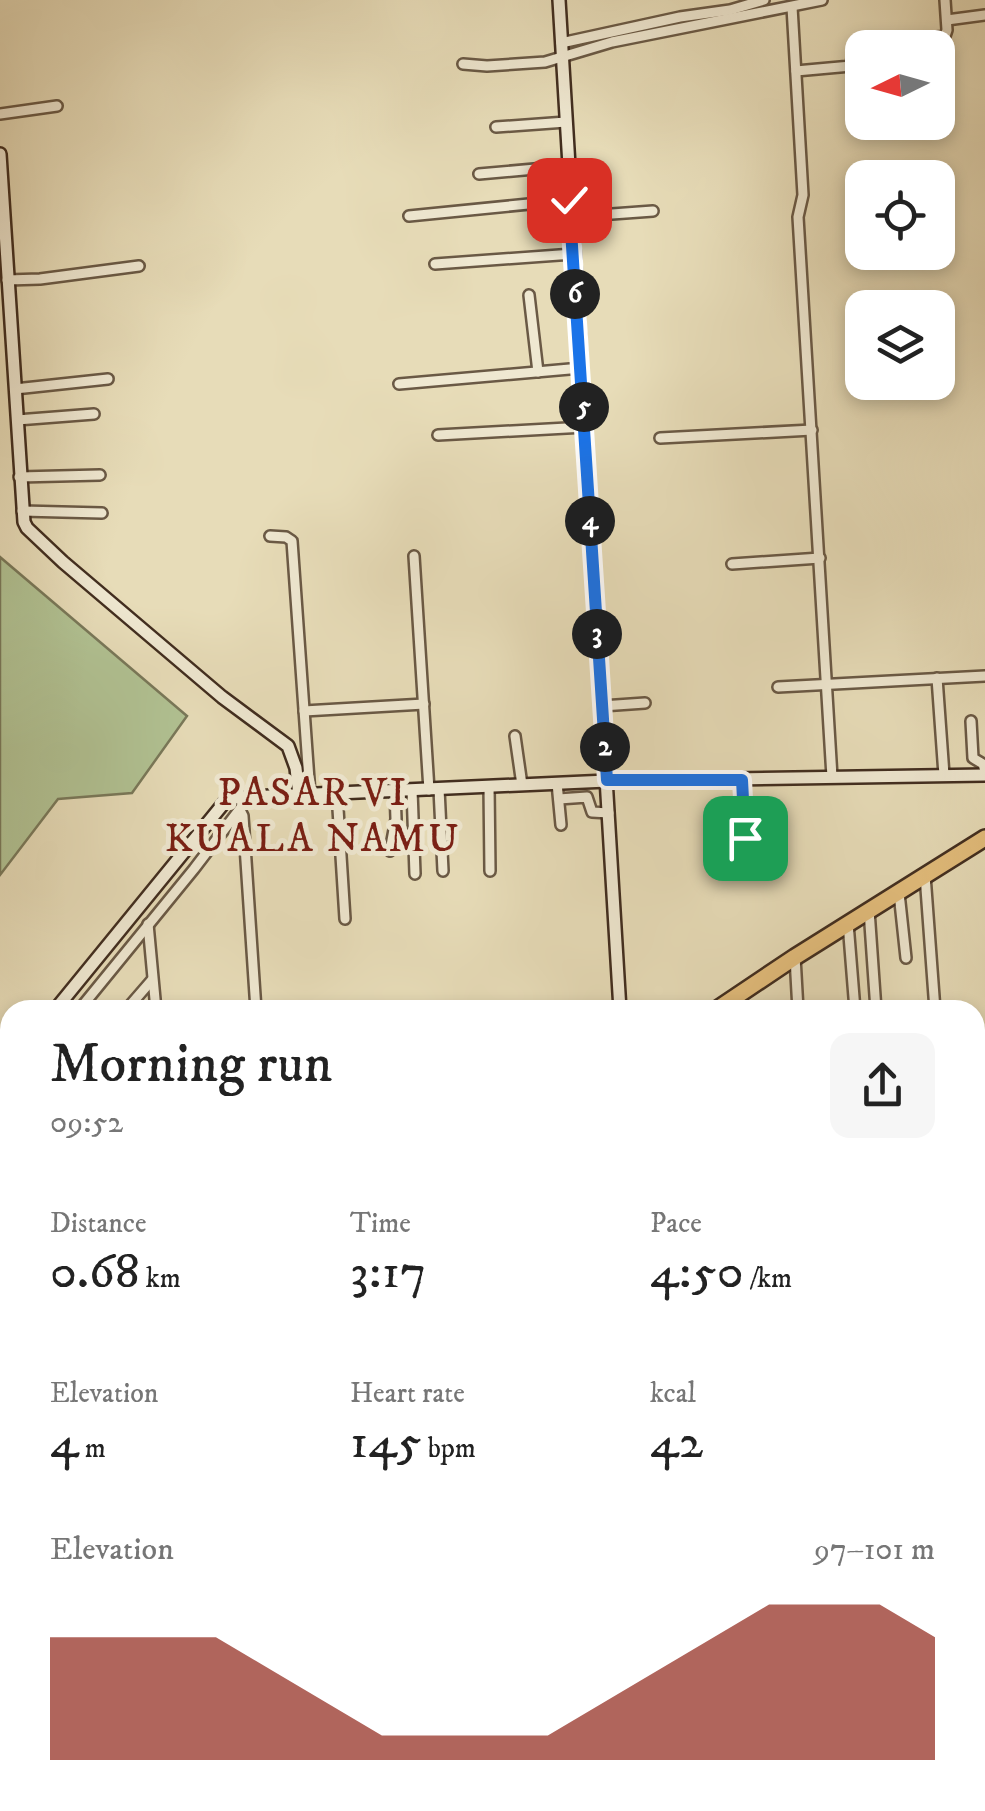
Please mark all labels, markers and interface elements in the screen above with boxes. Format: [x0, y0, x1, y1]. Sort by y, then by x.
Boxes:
north arrow [845, 30, 955, 140]
map controls [845, 30, 955, 400]
pin [527, 158, 612, 243]
button: locate [845, 160, 955, 270]
icon: check [542, 173, 597, 228]
pin: 6 [550, 269, 600, 319]
text: 6 [568, 276, 582, 311]
button: layers [845, 290, 955, 400]
pin: 5 [559, 382, 609, 432]
text: 5 [577, 389, 591, 424]
pin: 4 [565, 496, 615, 546]
text: 4 [582, 503, 598, 538]
pin: 3 [572, 609, 622, 659]
text: 3 [592, 616, 602, 651]
pin: 2 [580, 722, 630, 772]
text: 2 [598, 729, 612, 764]
district label: PASAR VI KUALA NAMU [165, 769, 461, 865]
pin [703, 796, 788, 881]
icon: arrive [718, 811, 773, 866]
text: Morning run [50, 1031, 332, 1100]
button: share [830, 1033, 935, 1138]
text: 09:52 [50, 1103, 123, 1143]
text: Distance [50, 1206, 146, 1241]
text: Time [350, 1206, 411, 1241]
text: Pace [650, 1206, 702, 1241]
text: 0.68 [50, 1241, 140, 1304]
text: 3:17 [350, 1241, 426, 1304]
text: 4:50 [650, 1241, 744, 1304]
text: km [140, 1261, 181, 1296]
text: /km [744, 1261, 792, 1296]
text: Elevation [50, 1376, 158, 1411]
text: Heart rate [350, 1376, 465, 1411]
text: kcal [650, 1376, 696, 1411]
text: 4 [50, 1411, 79, 1474]
text: 145 [350, 1411, 422, 1474]
text: 42 [650, 1411, 703, 1474]
text: m [79, 1431, 106, 1466]
text: bpm [422, 1431, 476, 1466]
text: Elevation [50, 1530, 174, 1570]
text: 97–101 m [814, 1530, 935, 1570]

